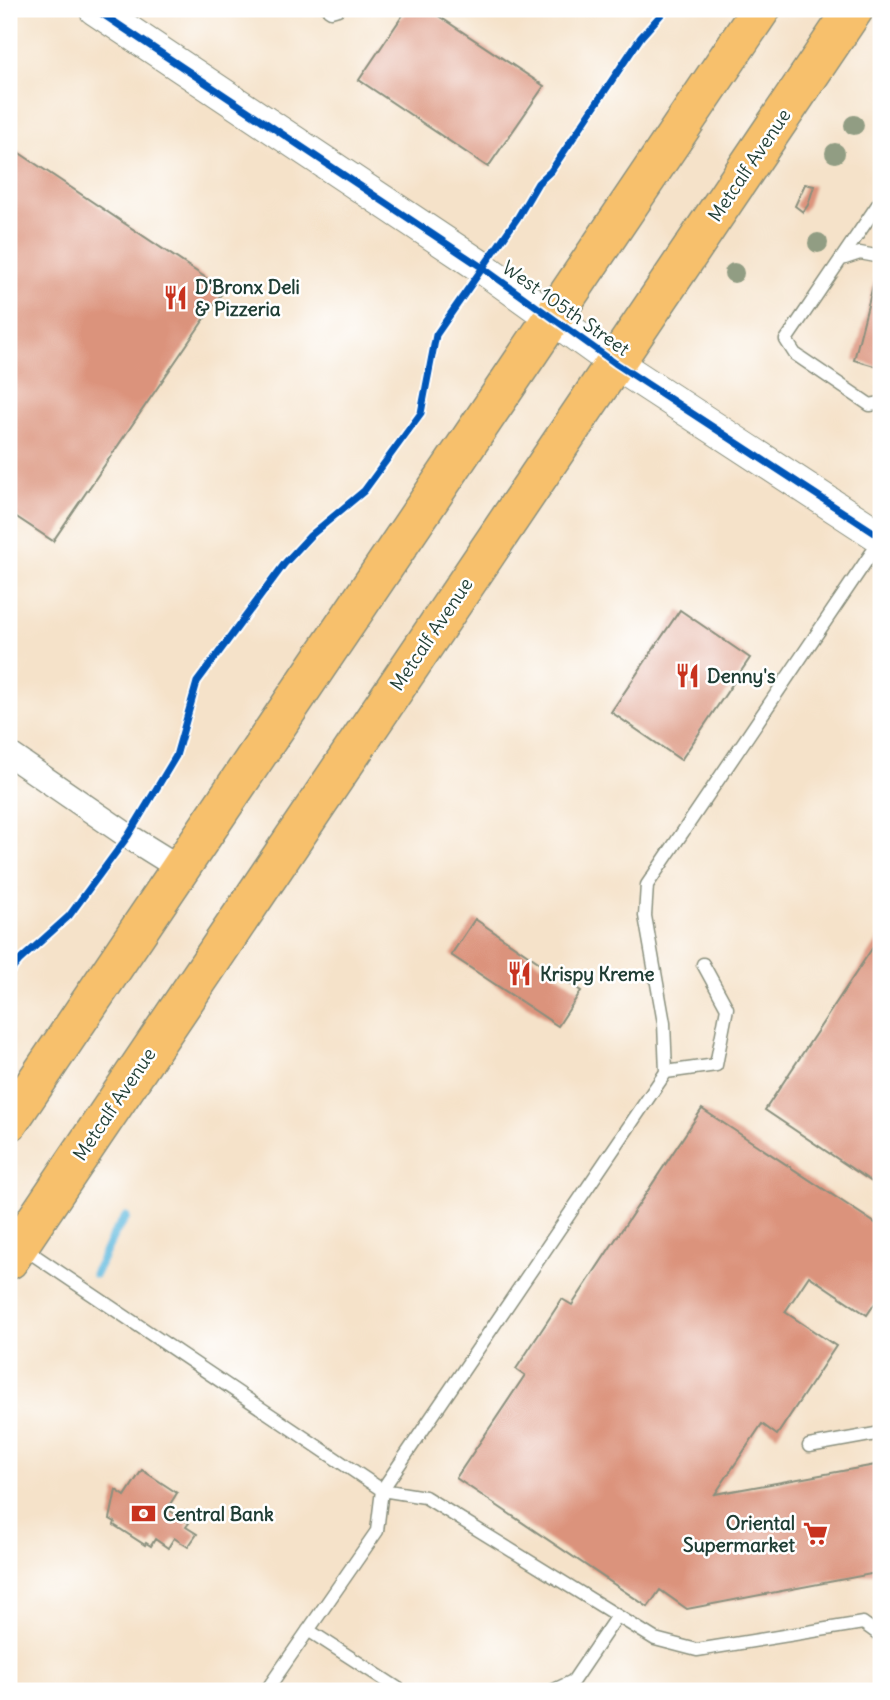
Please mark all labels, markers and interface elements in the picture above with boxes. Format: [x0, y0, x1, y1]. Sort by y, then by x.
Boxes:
street label: Metcalf Avenue [702, 104, 796, 226]
street label: West 105th Street [498, 255, 634, 361]
place label: D'Bronx Deli & Pizzeria [195, 275, 300, 321]
restaurant icon: D'Bronx Deli & Pizzeria [161, 284, 189, 312]
street label: Metcalf Avenue [384, 573, 478, 695]
restaurant icon: Denny's [673, 662, 701, 690]
place label: Denny's [707, 664, 776, 688]
restaurant icon: Krispy Kreme [506, 960, 534, 988]
place label: Krispy Kreme [540, 962, 655, 986]
street label: Metcalf Avenue [67, 1043, 161, 1165]
bank icon: Central Bank [129, 1500, 157, 1528]
place label: Central Bank [163, 1502, 274, 1526]
place label: Oriental Supermarket [683, 1511, 796, 1557]
supermarket icon: Oriental Supermarket [801, 1520, 829, 1548]

